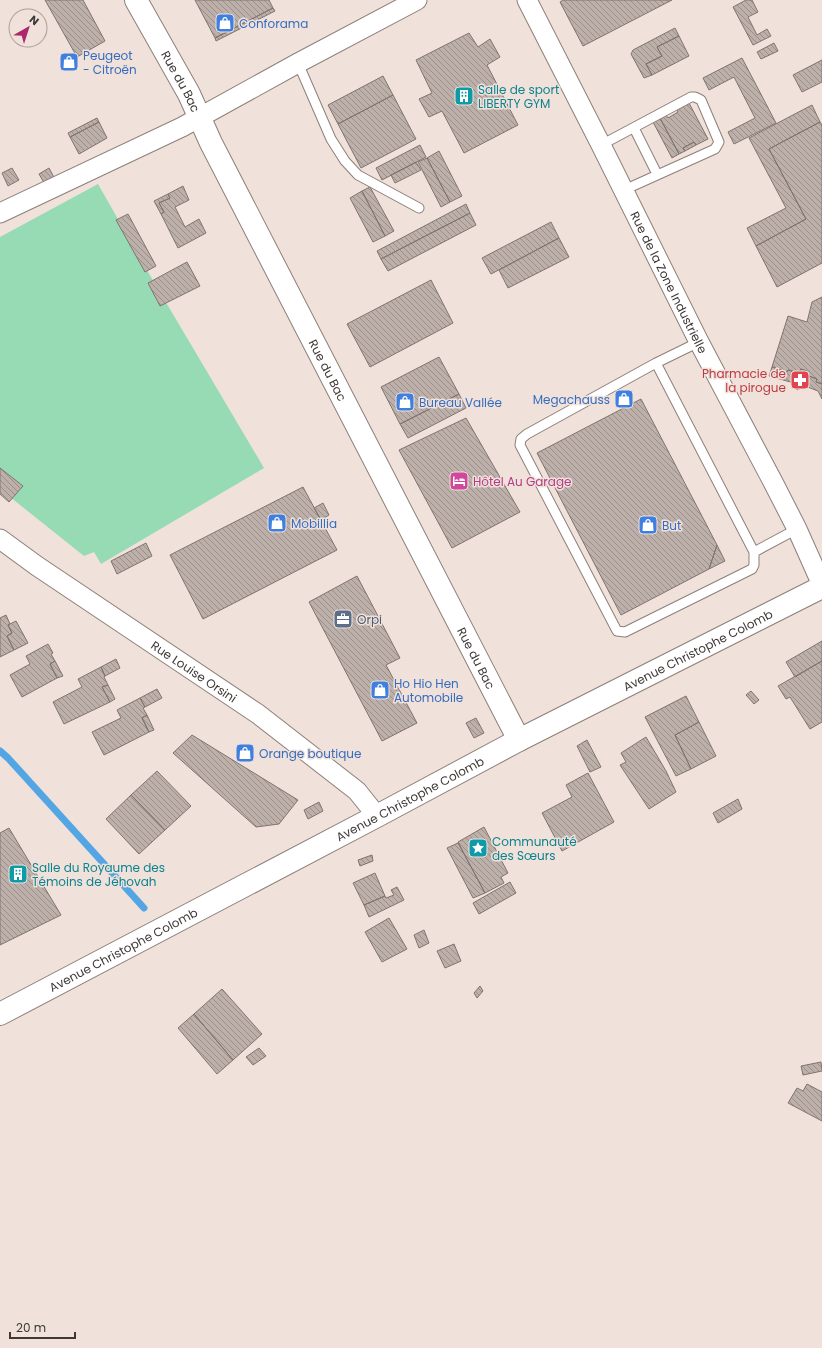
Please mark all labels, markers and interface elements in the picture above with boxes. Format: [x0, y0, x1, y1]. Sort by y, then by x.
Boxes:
north arrow [8, 8, 48, 48]
text: N [26, 11, 43, 29]
shop icon: Conforama [214, 12, 236, 34]
place label: Conforama [239, 15, 308, 32]
place label: Peugeot - Citroën [83, 47, 137, 78]
street label: Rue du Bac [158, 47, 204, 115]
shop icon: Peugeot - Citroën [58, 51, 80, 73]
place label: Salle de sport LIBERTY GYM [478, 81, 559, 112]
building icon: Salle de sport LIBERTY GYM [453, 85, 475, 107]
street label: Rue de la Zone Industrielle [627, 208, 712, 356]
street label: Rue du Bac [305, 336, 351, 404]
place label: Pharmacie de la pirogue [702, 365, 786, 396]
pharmacy icon: Pharmacie de la pirogue [789, 369, 811, 391]
shop icon: Megachauss [613, 388, 635, 410]
shop icon: Bureau Vallée [394, 391, 416, 413]
place label: Megachauss [533, 391, 610, 408]
place label: Bureau Vallée [419, 394, 502, 411]
hotel icon: Hôtel Au Garage [448, 470, 470, 492]
place label: Hôtel Au Garage [473, 473, 572, 490]
shop icon: Mobillia [266, 512, 288, 534]
shop icon: But [637, 514, 659, 536]
place label: Mobillia [291, 515, 337, 532]
place label: But [662, 517, 681, 534]
street label: Avenue Christophe Colomb [620, 605, 775, 695]
office icon: Orpi [332, 608, 354, 630]
place label: Orpi [357, 611, 382, 628]
street label: Rue du Bac [454, 624, 500, 692]
street label: Rue Louise Orsini [148, 636, 240, 706]
place label: Ho Hio Hen Automobile [394, 675, 463, 706]
shop icon: Ho Hio Hen Automobile [369, 679, 391, 701]
shop icon: Orange boutique [234, 742, 256, 764]
place label: Orange boutique [259, 745, 361, 762]
street label: Avenue Christophe Colomb [333, 752, 487, 845]
place label: Communauté des Sœurs [492, 833, 577, 864]
place icon: Communauté des Sœurs [467, 837, 489, 859]
place label: Salle du Royaume des Témoins de Jéhovah [32, 859, 165, 890]
building icon: Salle du Royaume des Témoins de Jéhovah [7, 863, 29, 885]
street label: Avenue Christophe Colomb [46, 903, 200, 995]
scale bar [10, 1314, 75, 1340]
text: 20 m [16, 1319, 46, 1336]

